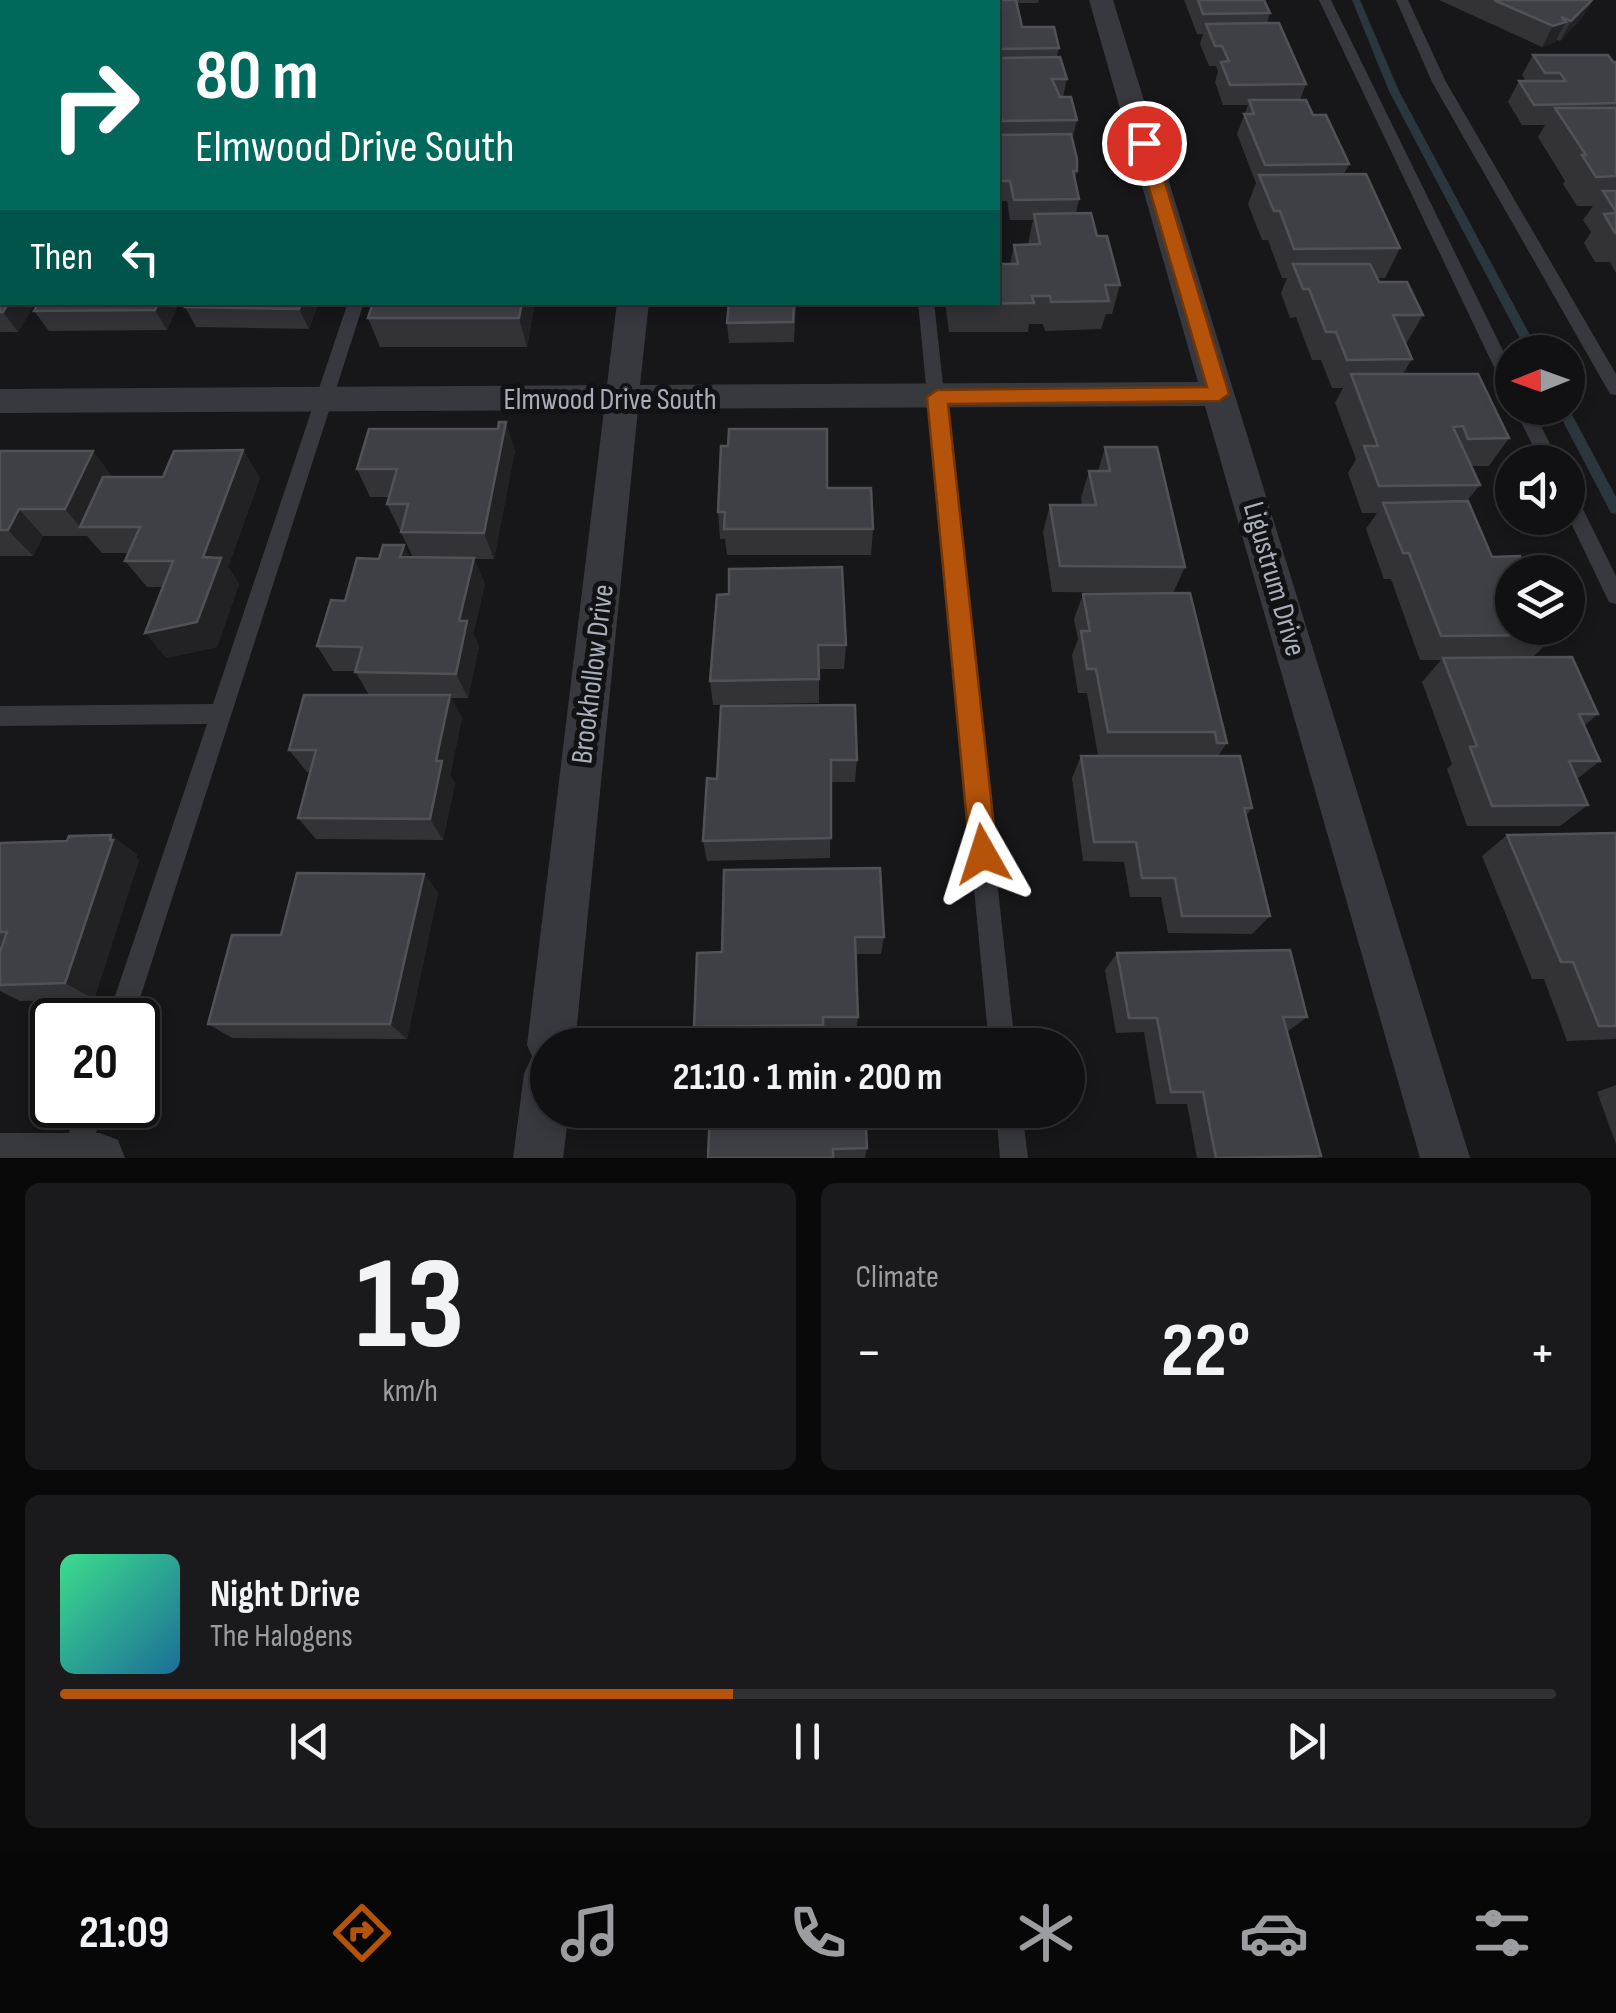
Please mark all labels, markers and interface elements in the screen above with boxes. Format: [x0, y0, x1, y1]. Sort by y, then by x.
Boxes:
text: 80 m [195, 35, 319, 119]
icon: right [30, 40, 160, 170]
pin [1102, 101, 1187, 186]
icon: arrive [1117, 116, 1172, 171]
text: Elmwood Drive South [195, 120, 515, 175]
icon: left [113, 230, 168, 285]
text: Then [30, 235, 93, 280]
north arrow [1495, 335, 1585, 425]
map controls [1495, 335, 1585, 645]
street label: Elmwood Drive South [503, 382, 717, 418]
button: sound [1495, 445, 1585, 535]
street label: Ligustrum Drive [1235, 498, 1313, 660]
button: layers [1495, 555, 1585, 645]
street label: Brookhollow Drive [564, 582, 622, 766]
position arrow [931, 802, 1035, 906]
speed limit sign: 20 [30, 998, 160, 1128]
text: 21:10 · 1 min · 200 m [673, 1055, 942, 1100]
text: 13 [356, 1229, 465, 1385]
text: Climate [856, 1258, 939, 1297]
text: 22° [1161, 1307, 1250, 1398]
text: − [856, 1320, 882, 1387]
text: + [1529, 1320, 1556, 1387]
text: km/h [383, 1372, 438, 1411]
text: Night Drive [210, 1572, 361, 1617]
text: The Halogens [210, 1617, 353, 1656]
icon: previous [282, 1714, 337, 1769]
icon: pause [780, 1714, 835, 1769]
icon: next [1279, 1714, 1334, 1769]
icon: directions [327, 1898, 397, 1968]
icon: music [555, 1898, 625, 1968]
icon: phone [783, 1898, 853, 1968]
icon: climate [1011, 1898, 1081, 1968]
icon: car [1239, 1898, 1309, 1968]
icon: filters [1467, 1898, 1537, 1968]
text: 21:09 [79, 1906, 169, 1961]

